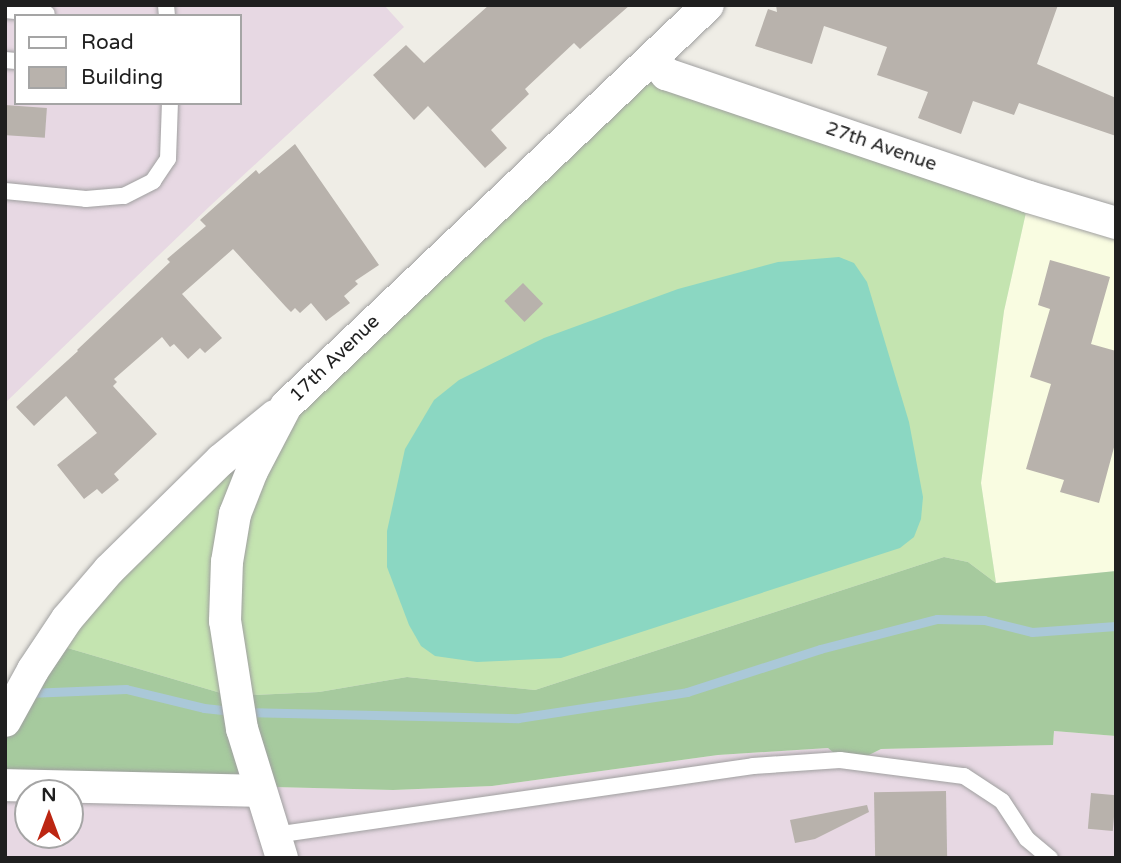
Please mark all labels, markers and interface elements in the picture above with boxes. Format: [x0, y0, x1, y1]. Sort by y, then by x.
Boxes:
legend [14, 14, 242, 105]
text: Road [81, 30, 134, 55]
text: Building [81, 65, 163, 90]
street label: 27th Avenue [823, 117, 939, 177]
street label: 17th Avenue [285, 311, 385, 407]
north arrow [14, 779, 84, 849]
text: N [41, 784, 57, 806]

